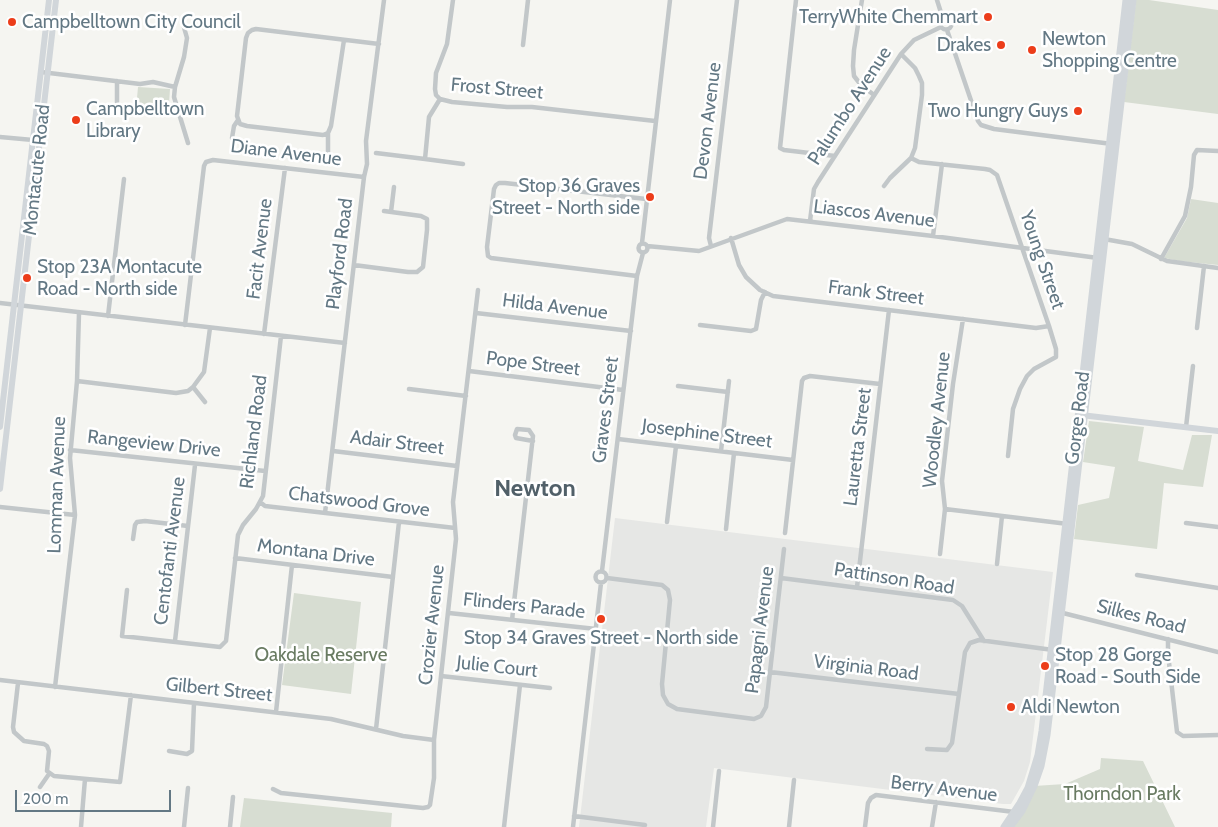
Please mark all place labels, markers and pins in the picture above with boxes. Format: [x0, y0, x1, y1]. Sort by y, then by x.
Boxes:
place label: TerryWhite Chemmart [799, 6, 978, 28]
place label: Campbelltown City Council [22, 11, 241, 33]
marker: TerryWhite Chemmart [982, 11, 994, 23]
marker: Campbelltown City Council [6, 16, 18, 28]
place label: Newton Shopping Centre [1042, 28, 1177, 72]
place label: Drakes [937, 34, 991, 56]
marker: Drakes [995, 39, 1007, 51]
marker: Newton Shopping Centre [1026, 44, 1038, 56]
place label: Campbelltown Library [86, 98, 204, 142]
place label: Two Hungry Guys [928, 100, 1068, 122]
marker: Two Hungry Guys [1072, 105, 1084, 117]
marker: Campbelltown Library [70, 114, 82, 126]
place label: Stop 36 Graves Street - North side [492, 175, 640, 219]
marker: Stop 36 Graves Street - North side [644, 191, 656, 203]
place label: Stop 23A Montacute Road - North side [37, 256, 202, 300]
marker: Stop 23A Montacute Road - North side [21, 272, 33, 284]
marker: Stop 34 Graves Street - North side [595, 613, 607, 625]
place label: Stop 34 Graves Street - North side [464, 627, 738, 649]
place label: Stop 28 Gorge Road - South Side [1055, 644, 1201, 688]
marker: Stop 28 Gorge Road - South Side [1039, 660, 1051, 672]
place label: Aldi Newton [1021, 696, 1120, 718]
marker: Aldi Newton [1005, 701, 1017, 713]

